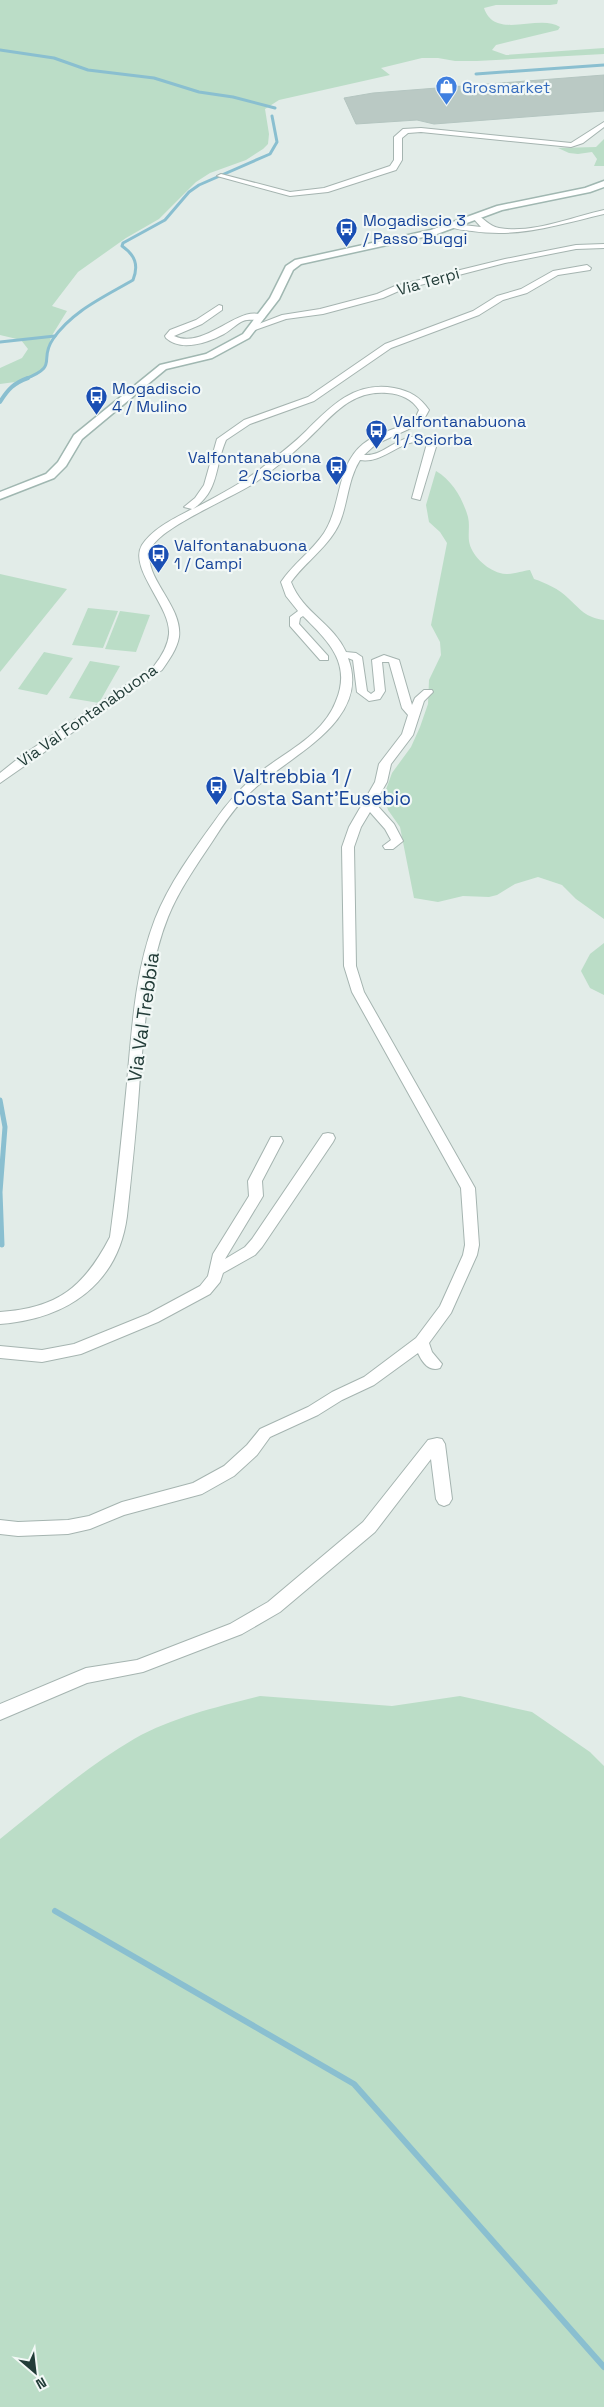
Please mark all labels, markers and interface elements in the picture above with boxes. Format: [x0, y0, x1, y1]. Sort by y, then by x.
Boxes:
shop icon: Grosmarket [434, 75, 458, 106]
place label: Grosmarket [462, 77, 550, 98]
place label: Mogadiscio 3 / Passo Buggi [363, 210, 467, 249]
bus stop icon: Mogadiscio 3 / Passo Buggi [335, 217, 359, 248]
street label: Via Terpi [394, 263, 462, 300]
place label: Mogadiscio 4 / Mulino [112, 378, 201, 417]
bus stop icon: Mogadiscio 4 / Mulino [84, 385, 108, 416]
place label: Valfontanabuona 1 / Sciorba [393, 411, 526, 450]
bus stop icon: Valfontanabuona 1 / Sciorba [365, 418, 389, 449]
place label: Valfontanabuona 2 / Sciorba [188, 447, 321, 486]
bus stop icon: Valfontanabuona 2 / Sciorba [325, 454, 349, 485]
place label: Valfontanabuona 1 / Campi [174, 535, 307, 574]
bus stop icon: Valfontanabuona 1 / Campi [146, 542, 170, 573]
street label: Via Val Fontanabuona [13, 659, 161, 772]
place label: Valtrebbia 1 / Costa Sant'Eusebio [233, 764, 411, 811]
bus stop icon: Valtrebbia 1 / Costa Sant'Eusebio [205, 775, 229, 806]
street label: Via Val Trebbia [122, 950, 165, 1084]
north arrow [10, 2347, 60, 2397]
text: N [33, 2373, 49, 2394]

